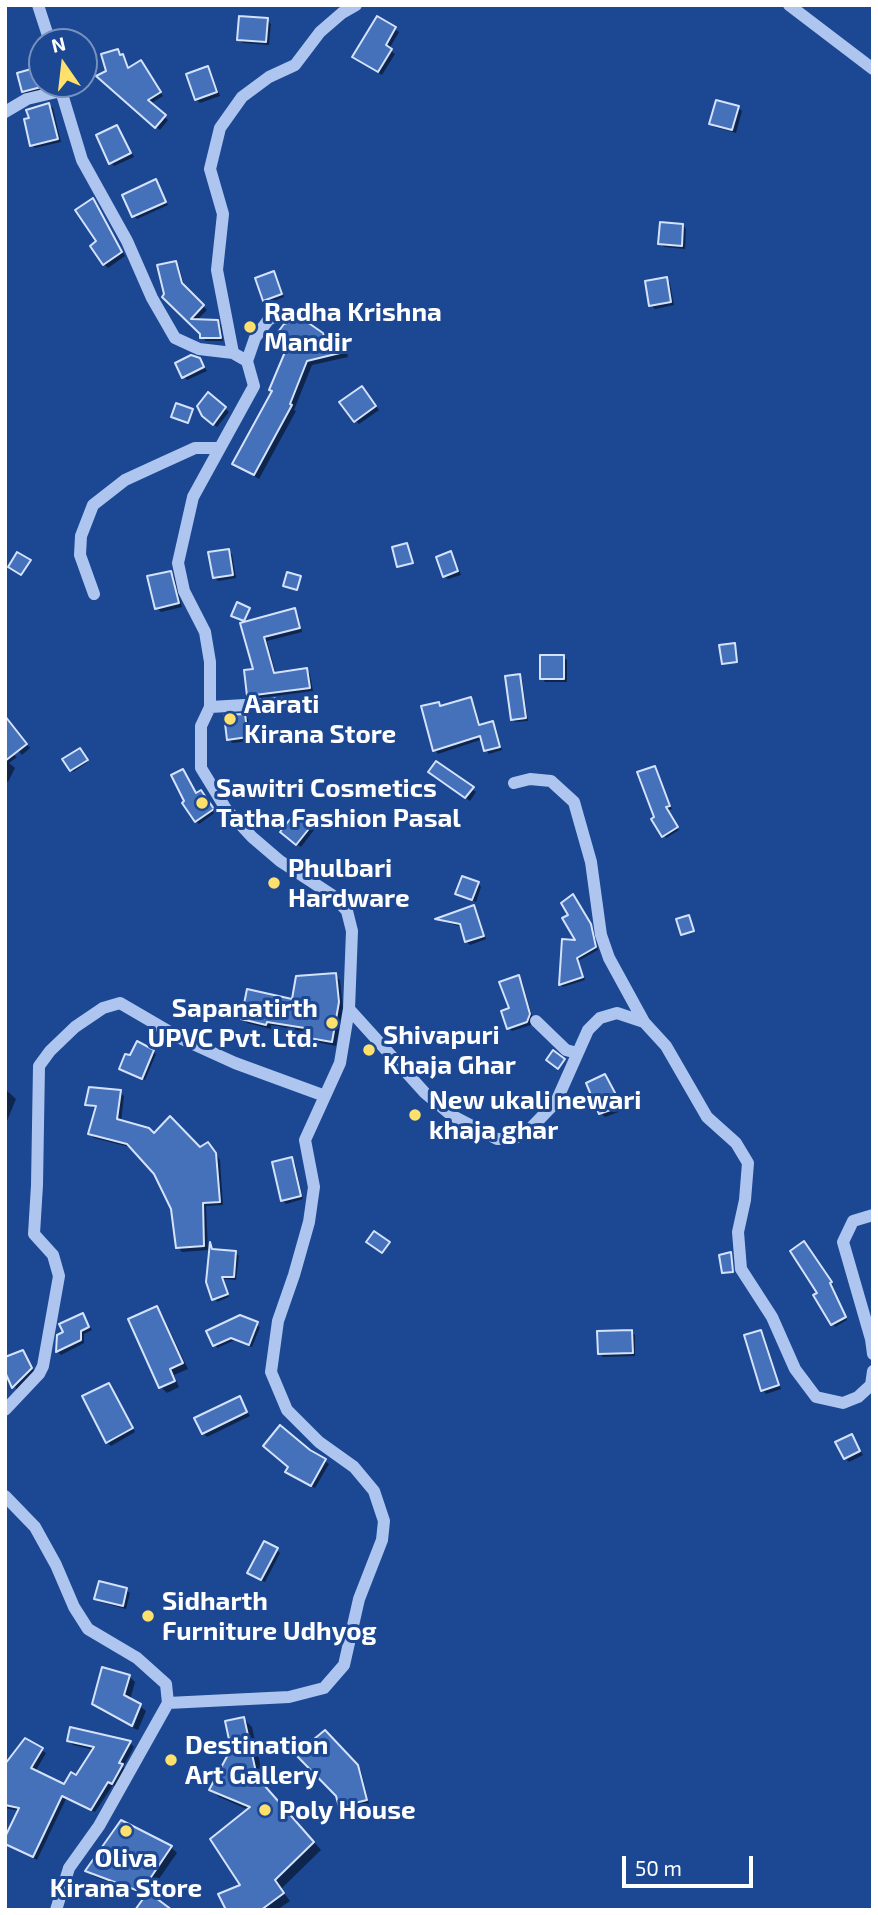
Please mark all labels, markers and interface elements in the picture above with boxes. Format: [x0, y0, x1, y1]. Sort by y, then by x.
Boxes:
north arrow [28, 28, 98, 98]
text: N [49, 31, 68, 57]
place label: Radha Krishna Mandir [264, 296, 442, 358]
marker: Radha Krishna Mandir [242, 319, 258, 335]
place label: Aarati Kirana Store [244, 688, 396, 750]
marker: Aarati Kirana Store [222, 711, 238, 727]
place label: Sawitri Cosmetics Tatha Fashion Pasal [216, 772, 461, 834]
marker: Sawitri Cosmetics Tatha Fashion Pasal [194, 795, 210, 811]
place label: Phulbari Hardware [288, 852, 410, 914]
marker: Phulbari Hardware [266, 875, 282, 891]
place label: Sapanatirth UPVC Pvt. Ltd. [148, 992, 318, 1054]
marker: Sapanatirth UPVC Pvt. Ltd. [324, 1015, 340, 1031]
place label: Shivapuri Khaja Ghar [383, 1019, 516, 1080]
marker: Shivapuri Khaja Ghar [361, 1042, 377, 1058]
place label: New ukali newari khaja ghar [429, 1084, 641, 1146]
marker: New ukali newari khaja ghar [407, 1107, 423, 1123]
place label: Sidharth Furniture Udhyog [162, 1585, 377, 1646]
marker: Sidharth Furniture Udhyog [140, 1608, 156, 1624]
place label: Destination Art Gallery [185, 1729, 328, 1790]
marker: Destination Art Gallery [163, 1752, 179, 1768]
place label: Poly House [279, 1794, 416, 1826]
marker: Poly House [257, 1802, 273, 1818]
marker: Oliva Kirana Store [118, 1823, 134, 1839]
place label: Oliva Kirana Store [50, 1842, 202, 1904]
scale bar [626, 1842, 757, 1886]
text: 50 m [635, 1855, 682, 1880]

